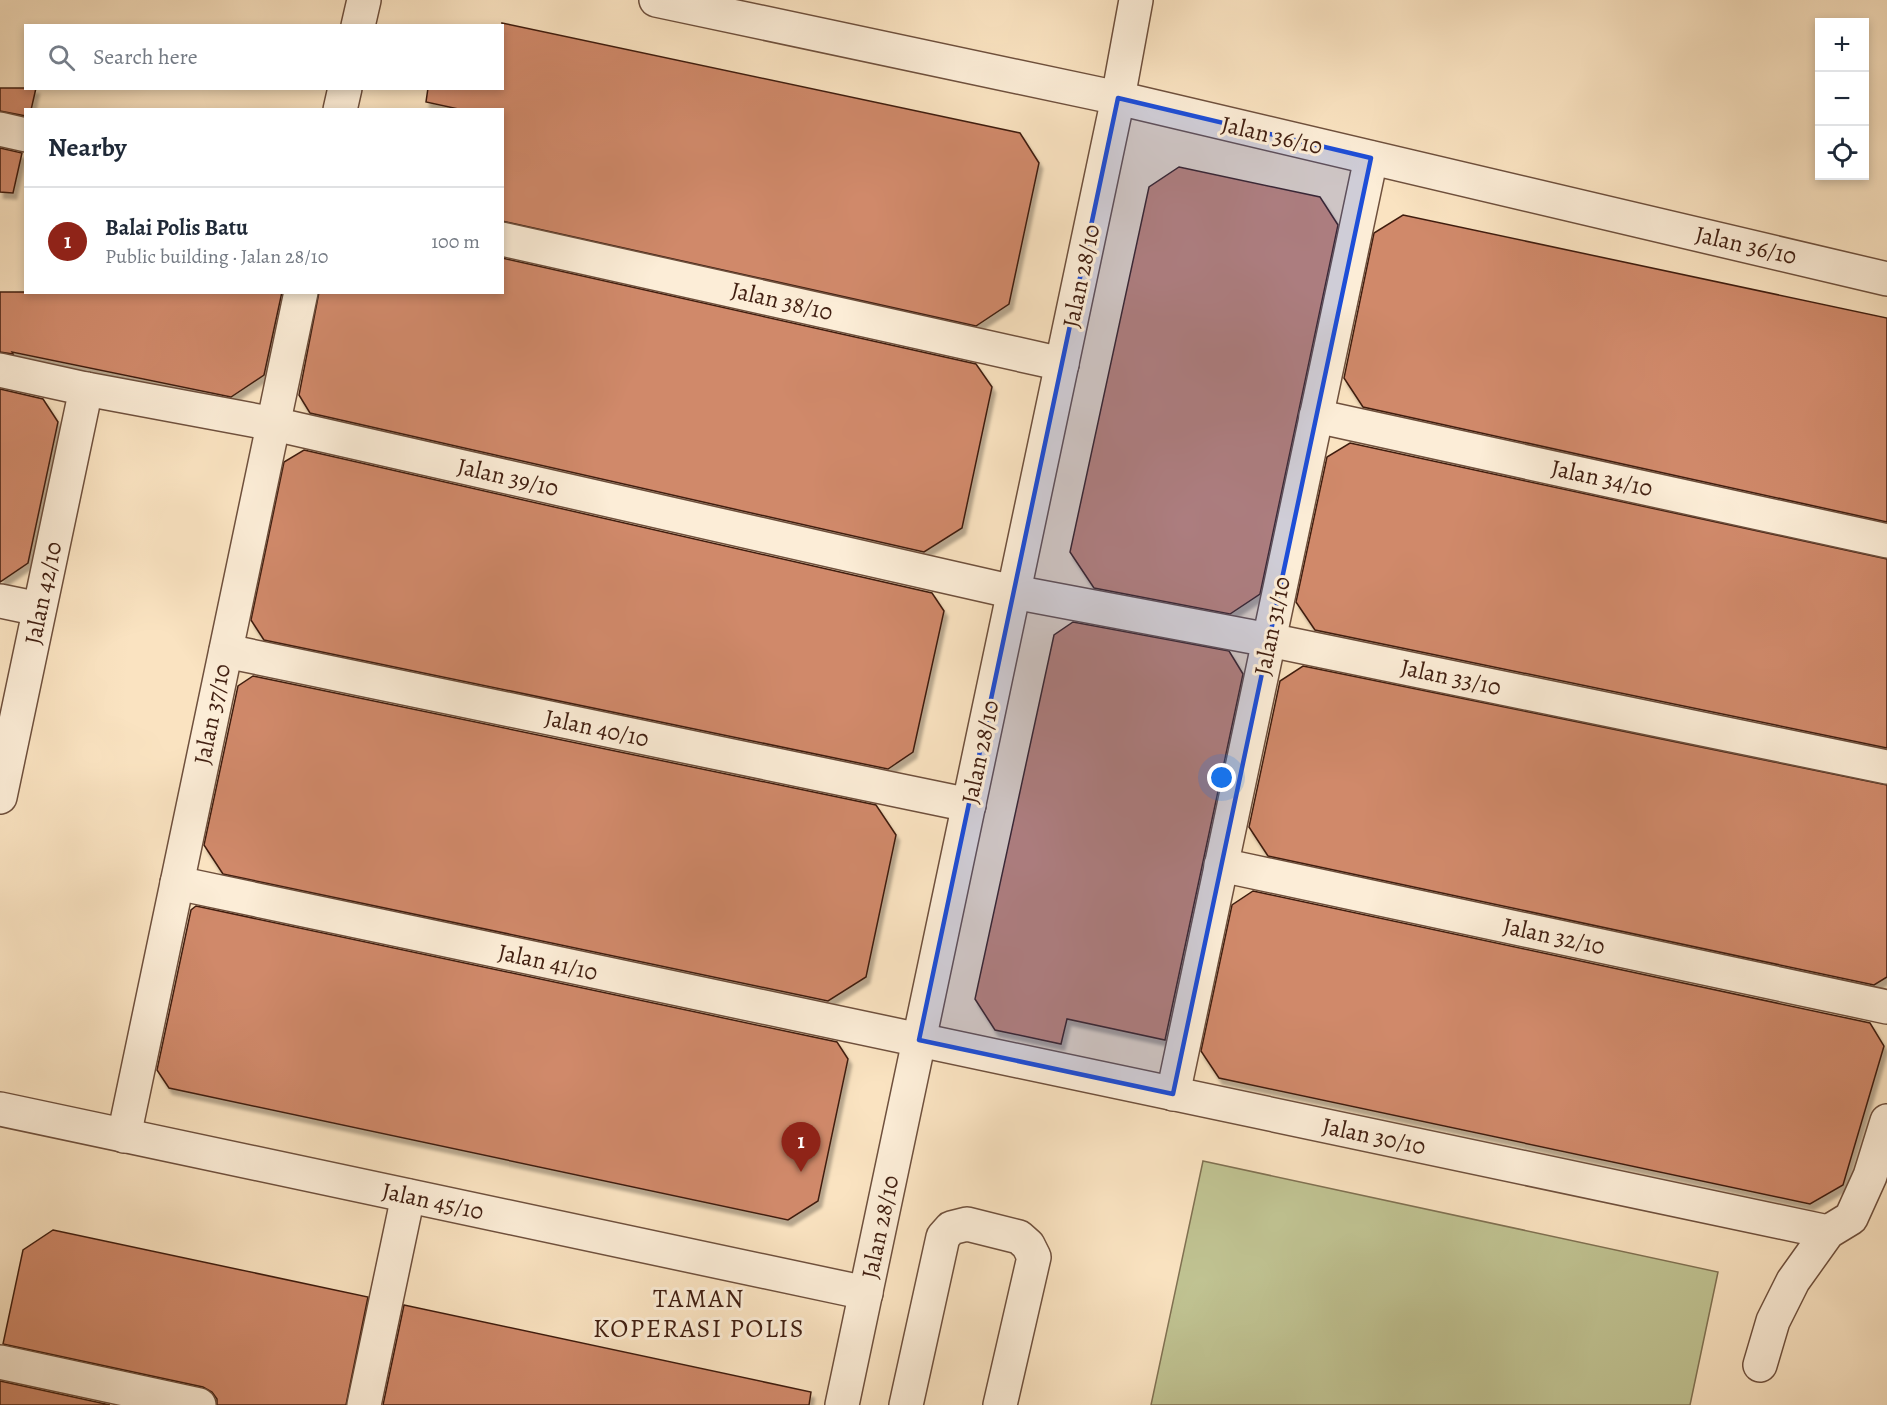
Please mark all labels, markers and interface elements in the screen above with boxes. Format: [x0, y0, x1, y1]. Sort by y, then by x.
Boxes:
map controls [1815, 18, 1869, 180]
button: + [1815, 18, 1869, 72]
search box [24, 24, 504, 90]
icon: search [45, 41, 78, 74]
text: Search here [93, 42, 198, 72]
button: − [1815, 72, 1869, 126]
street label: Jalan 36/10 [1218, 108, 1326, 162]
button: locate [1815, 126, 1869, 180]
text: Nearby [48, 130, 127, 165]
text: Balai Polis Batu [105, 213, 248, 243]
street label: Jalan 36/10 [1692, 218, 1800, 272]
street label: Jalan 28/10 [1054, 221, 1108, 331]
text: 1 [64, 228, 71, 255]
text: 100 m [431, 228, 480, 255]
text: Public building · Jalan 28/10 [105, 243, 328, 270]
street label: Jalan 38/10 [728, 274, 836, 328]
street label: Jalan 39/10 [454, 450, 562, 504]
street label: Jalan 34/10 [1548, 452, 1656, 504]
street label: Jalan 42/10 [16, 539, 70, 647]
street label: Jalan 31/10 [1246, 574, 1298, 678]
street label: Jalan 33/10 [1398, 651, 1504, 703]
street label: Jalan 37/10 [186, 661, 238, 767]
street label: Jalan 28/10 [953, 697, 1007, 807]
street label: Jalan 40/10 [542, 701, 652, 755]
your location [1207, 763, 1236, 792]
street label: Jalan 32/10 [1500, 910, 1608, 962]
street label: Jalan 41/10 [495, 936, 601, 988]
street label: Jalan 30/10 [1319, 1109, 1429, 1163]
pin: 1 [782, 1122, 820, 1172]
street label: Jalan 28/10 [853, 1172, 907, 1282]
street label: Jalan 45/10 [379, 1175, 487, 1227]
district label: TAMAN KOPERASI POLIS [593, 1281, 805, 1346]

